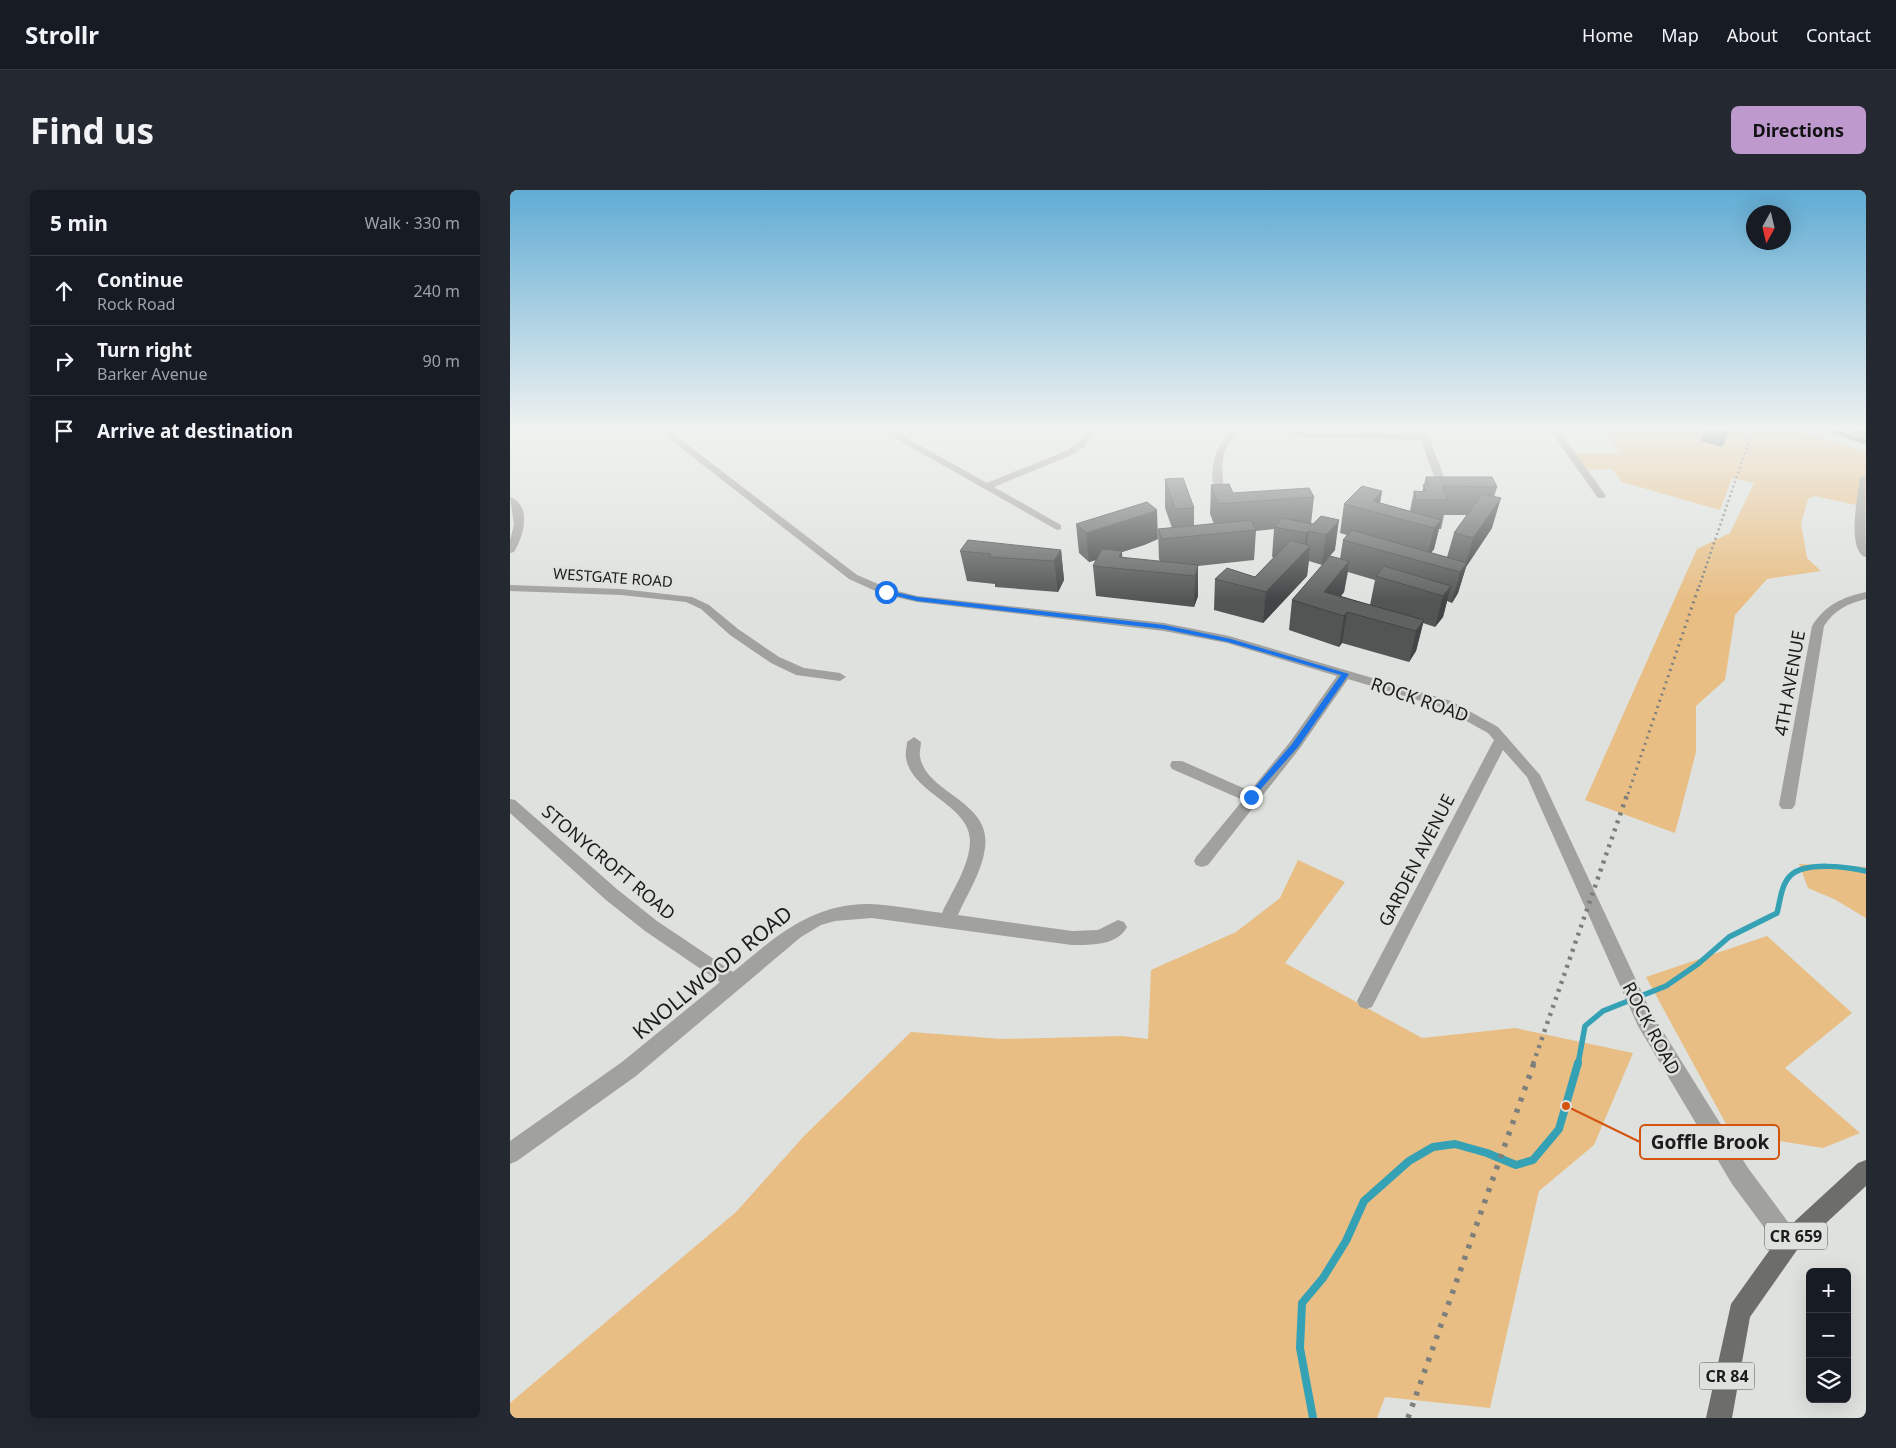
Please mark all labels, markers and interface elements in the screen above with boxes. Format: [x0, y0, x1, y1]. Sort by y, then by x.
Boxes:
text: Strollr [25, 18, 99, 51]
text: Home [1582, 23, 1633, 47]
text: Map [1661, 23, 1699, 47]
text: About [1727, 23, 1778, 47]
text: Contact [1806, 23, 1871, 47]
button: Directions [1731, 106, 1866, 154]
text: Find us [30, 107, 154, 154]
north arrow [1746, 205, 1791, 250]
text: 5 min [50, 209, 108, 237]
text: Walk · 330 m [365, 212, 460, 234]
text: Continue [97, 267, 183, 293]
icon: ahead [50, 277, 78, 305]
text: 240 m [413, 280, 460, 302]
text: Rock Road [97, 293, 175, 315]
text: Turn right [97, 337, 192, 363]
icon: right [50, 347, 78, 375]
text: 90 m [423, 350, 460, 372]
text: Barker Avenue [97, 363, 208, 385]
icon: arrive [50, 417, 78, 445]
text: Arrive at destination [97, 418, 293, 444]
street label: WESTGATE ROAD [553, 563, 674, 591]
route start [875, 581, 898, 604]
street label: 4TH AVENUE [1768, 628, 1810, 738]
street label: ROCK ROAD [1368, 671, 1472, 727]
route end [1240, 786, 1263, 809]
street label: GARDEN AVENUE [1372, 790, 1460, 930]
street label: STONYCROFT ROAD [537, 799, 681, 925]
street label: KNOLLWOOD ROAD [626, 899, 798, 1045]
street label: ROCK ROAD [1617, 977, 1687, 1079]
callout: Goffle Brook [1640, 1125, 1779, 1159]
text: Goffle Brook [1651, 1129, 1770, 1155]
road number: CR 659 [1765, 1222, 1827, 1250]
map controls [1806, 1268, 1851, 1403]
button: + [1806, 1268, 1851, 1313]
button: − [1806, 1313, 1851, 1358]
button: layers [1806, 1358, 1851, 1403]
road number: CR 84 [1700, 1362, 1754, 1390]

